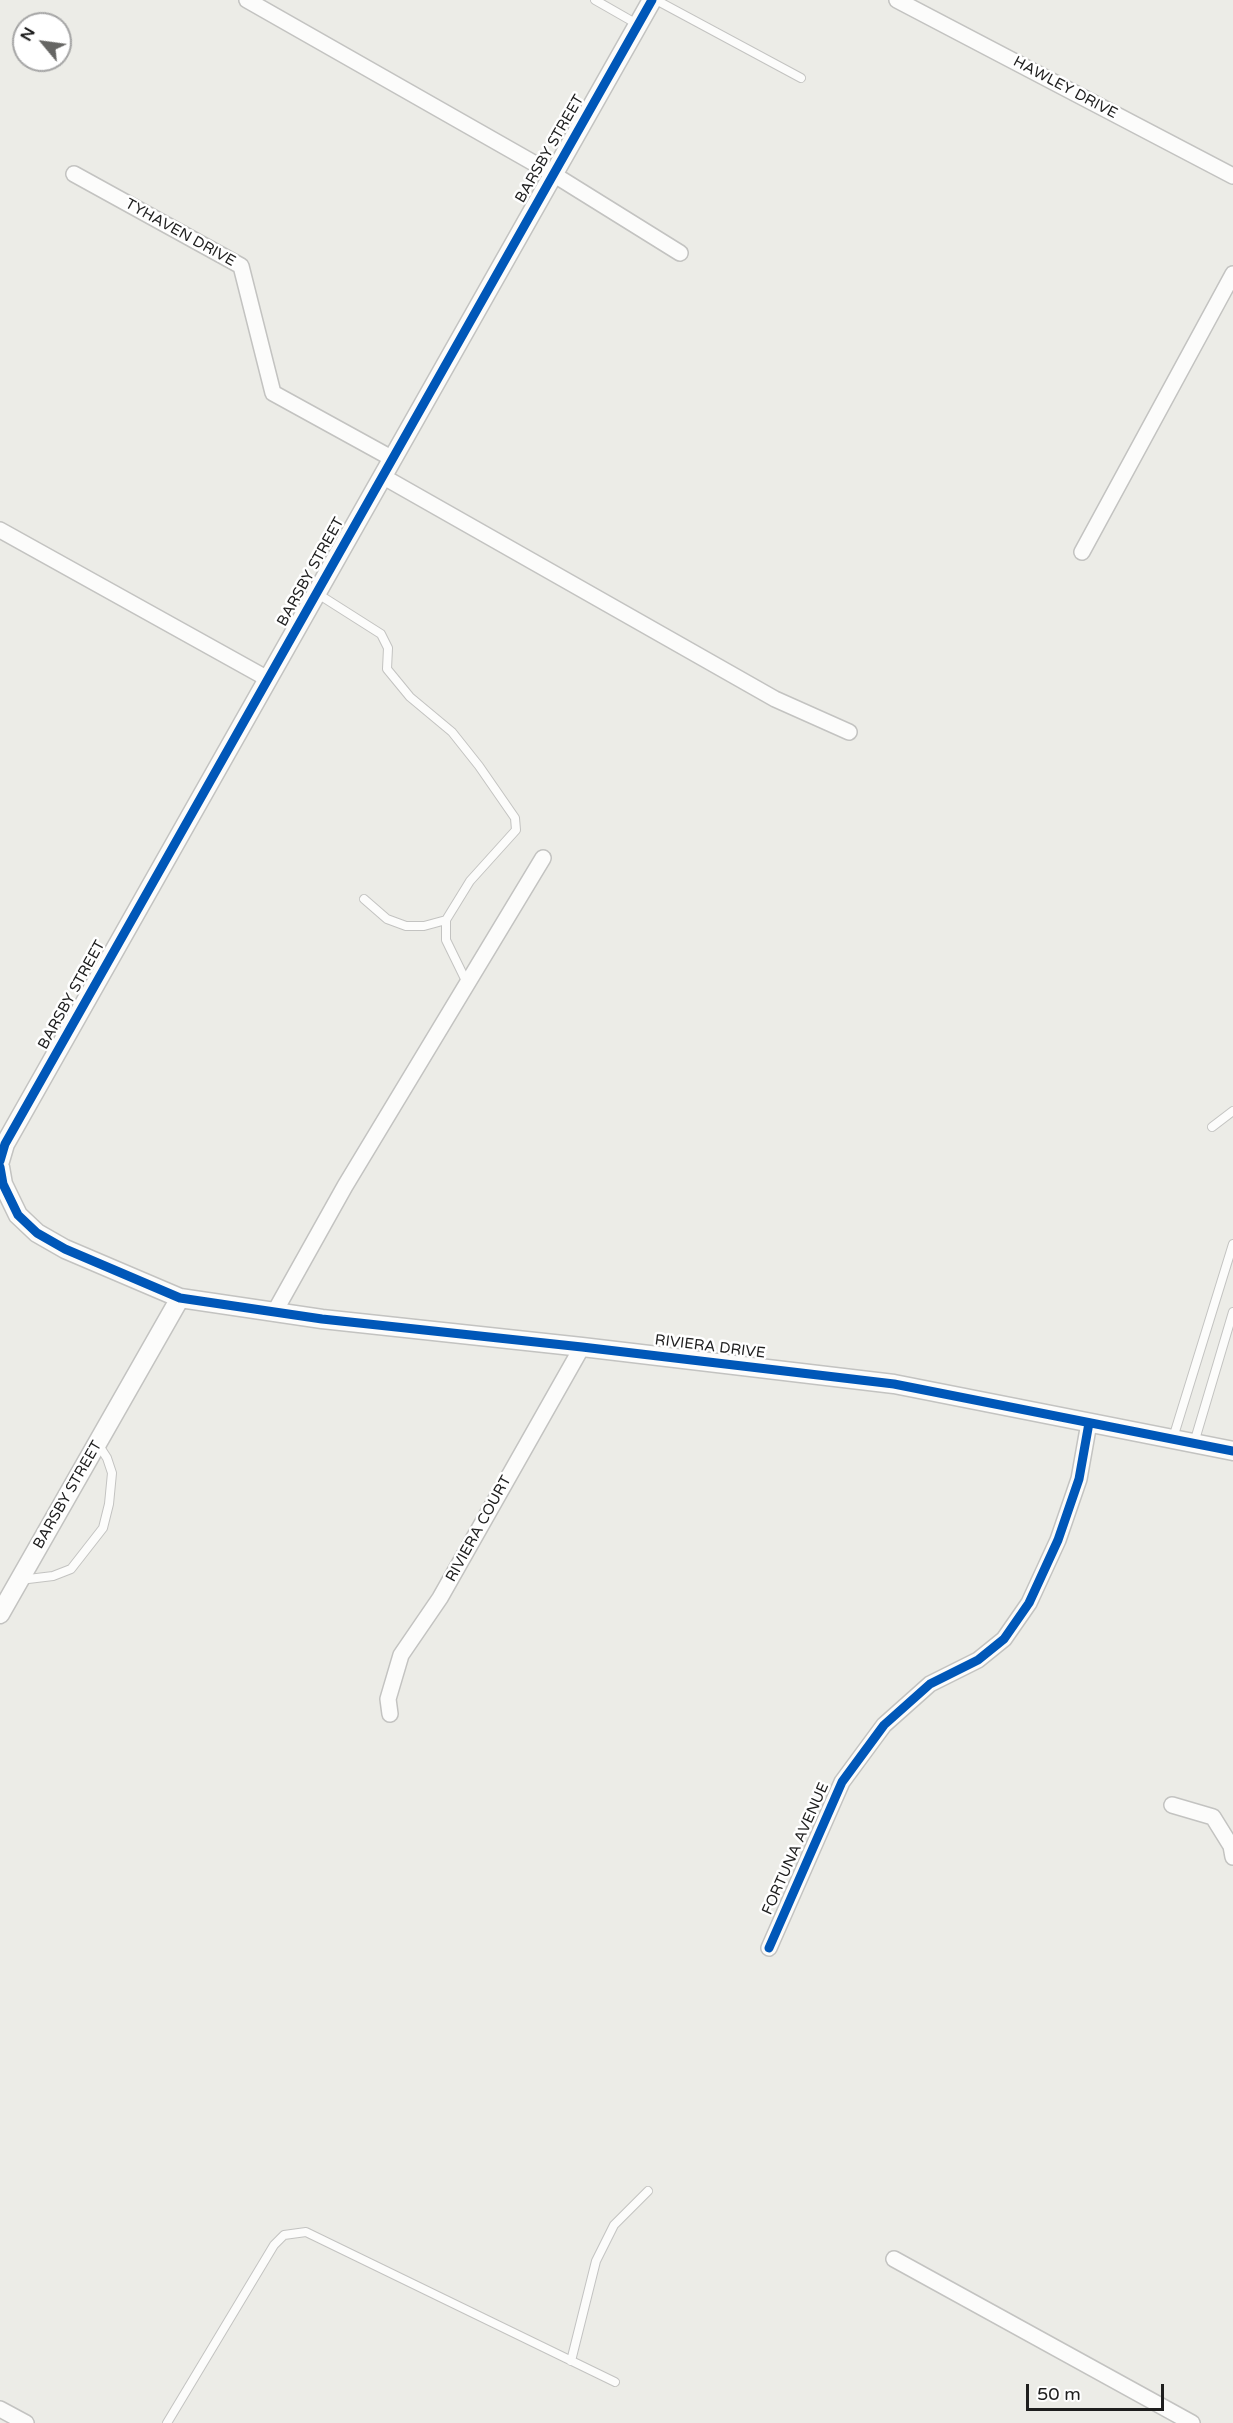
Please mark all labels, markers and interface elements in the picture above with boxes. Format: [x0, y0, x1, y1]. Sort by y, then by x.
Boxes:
north arrow [12, 12, 72, 72]
text: N [16, 24, 40, 45]
street label: HAWLEY DRIVE [1010, 53, 1120, 123]
street label: BARSBY STREET [512, 92, 588, 206]
street label: TYHAVEN DRIVE [122, 195, 238, 271]
street label: BARSBY STREET [274, 514, 348, 630]
street label: BARSBY STREET [35, 937, 109, 1053]
street label: RIVIERA DRIVE [654, 1331, 766, 1363]
street label: BARSBY STREET [30, 1438, 106, 1552]
street label: RIVIERA COURT [442, 1473, 516, 1585]
street label: FORTUNA AVENUE [759, 1780, 833, 1918]
scale bar [1029, 2372, 1167, 2410]
text: 50 m [1037, 2383, 1081, 2405]

